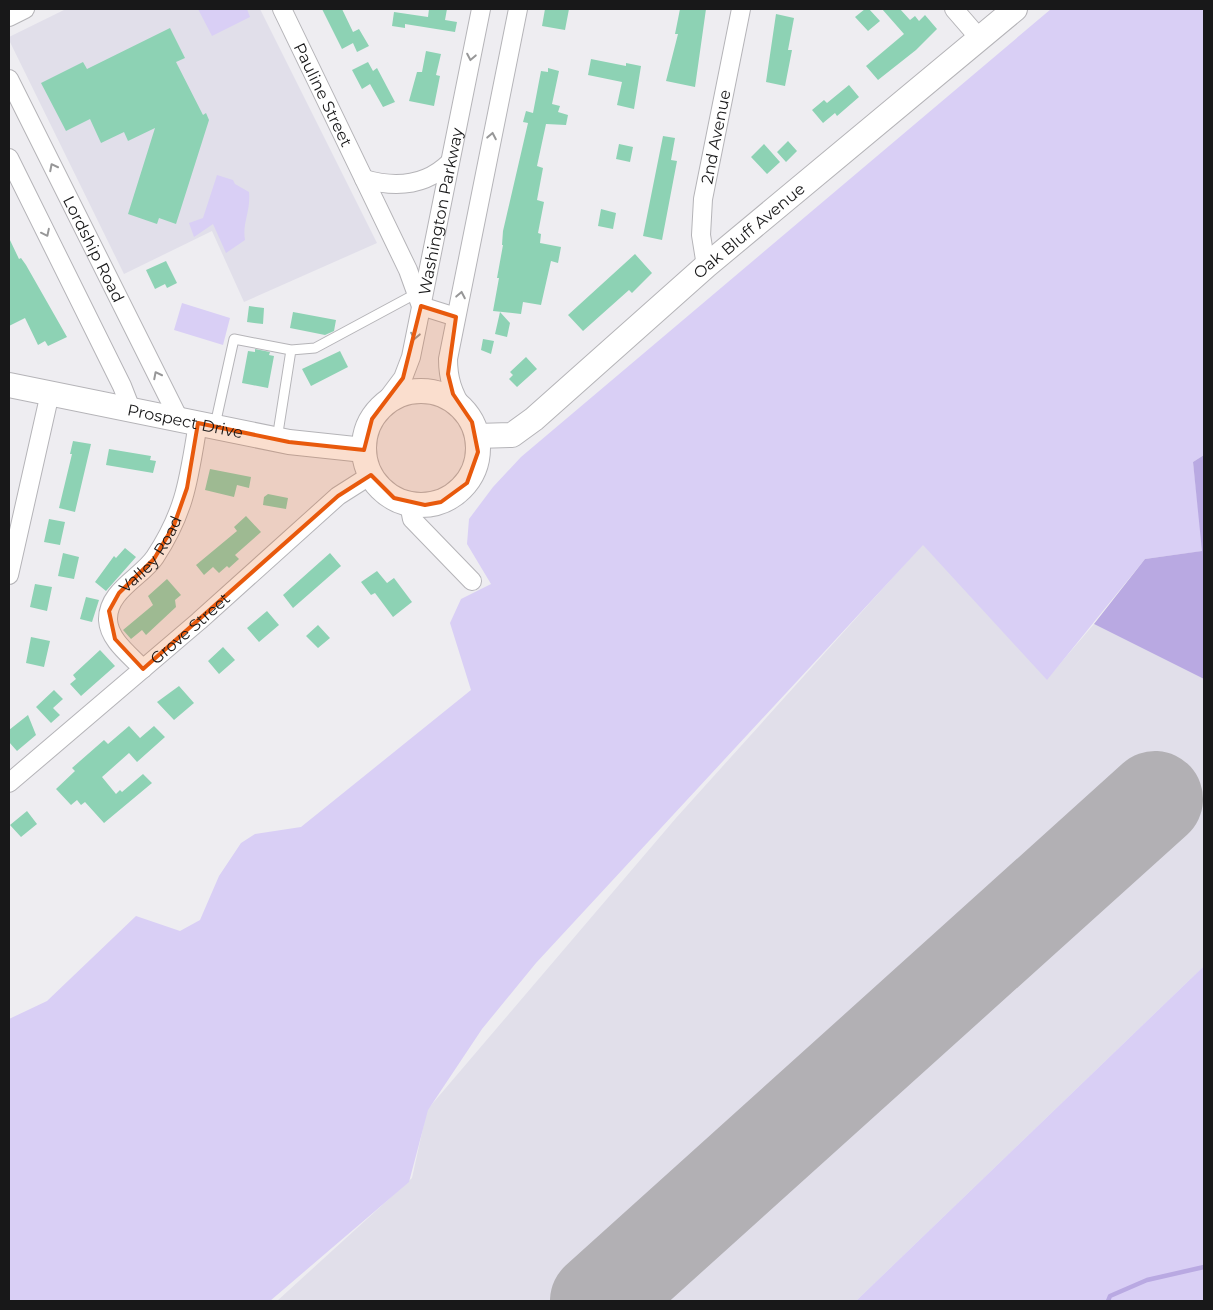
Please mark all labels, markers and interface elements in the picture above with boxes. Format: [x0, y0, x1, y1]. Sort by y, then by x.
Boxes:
street label: Pauline Street [290, 40, 356, 150]
one-way arrow [466, 52, 477, 61]
street label: 2nd Avenue [697, 88, 735, 185]
street label: Washington Parkway [415, 126, 467, 297]
one-way arrow [487, 131, 497, 140]
one-way arrow [49, 164, 59, 173]
street label: Oak Bluff Avenue [689, 179, 809, 283]
street label: Lordship Road [59, 193, 128, 305]
one-way arrow [40, 228, 50, 237]
one-way arrow [455, 291, 465, 299]
one-way arrow [410, 332, 421, 340]
one-way arrow [153, 371, 163, 380]
street label: Prospect Drive [126, 400, 245, 442]
street label: Valley Road [115, 513, 186, 597]
street label: Grove Street [147, 589, 234, 668]

